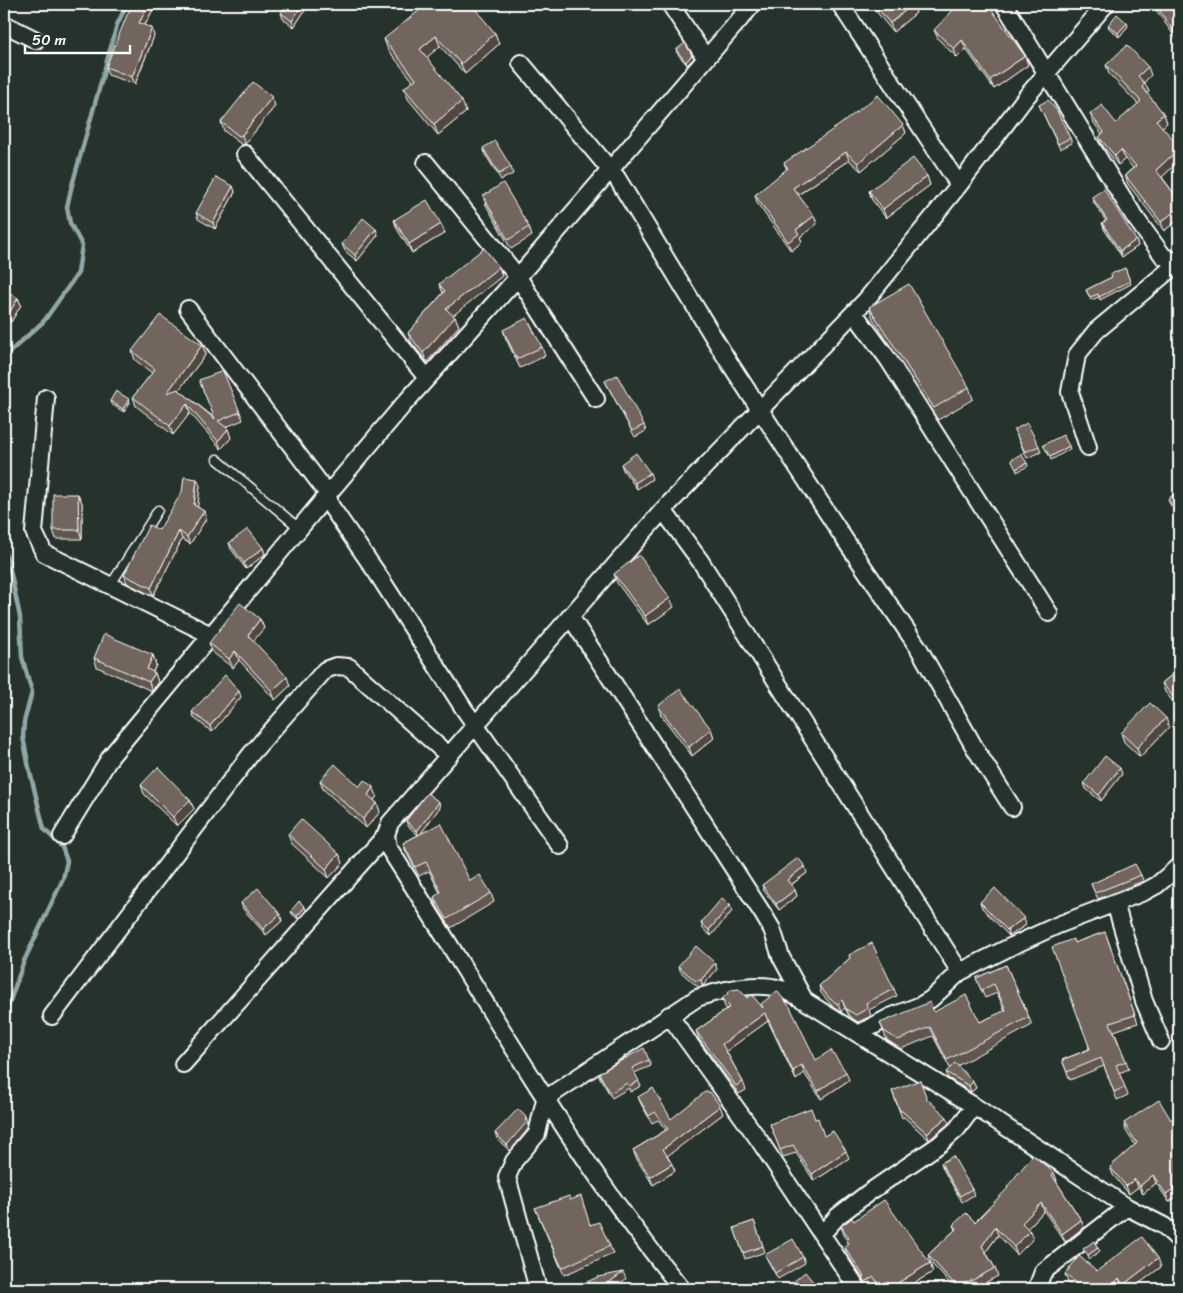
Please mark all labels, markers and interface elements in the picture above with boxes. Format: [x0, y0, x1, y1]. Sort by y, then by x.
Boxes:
scale bar [25, 22, 130, 54]
text: 50 m [32, 27, 67, 53]

